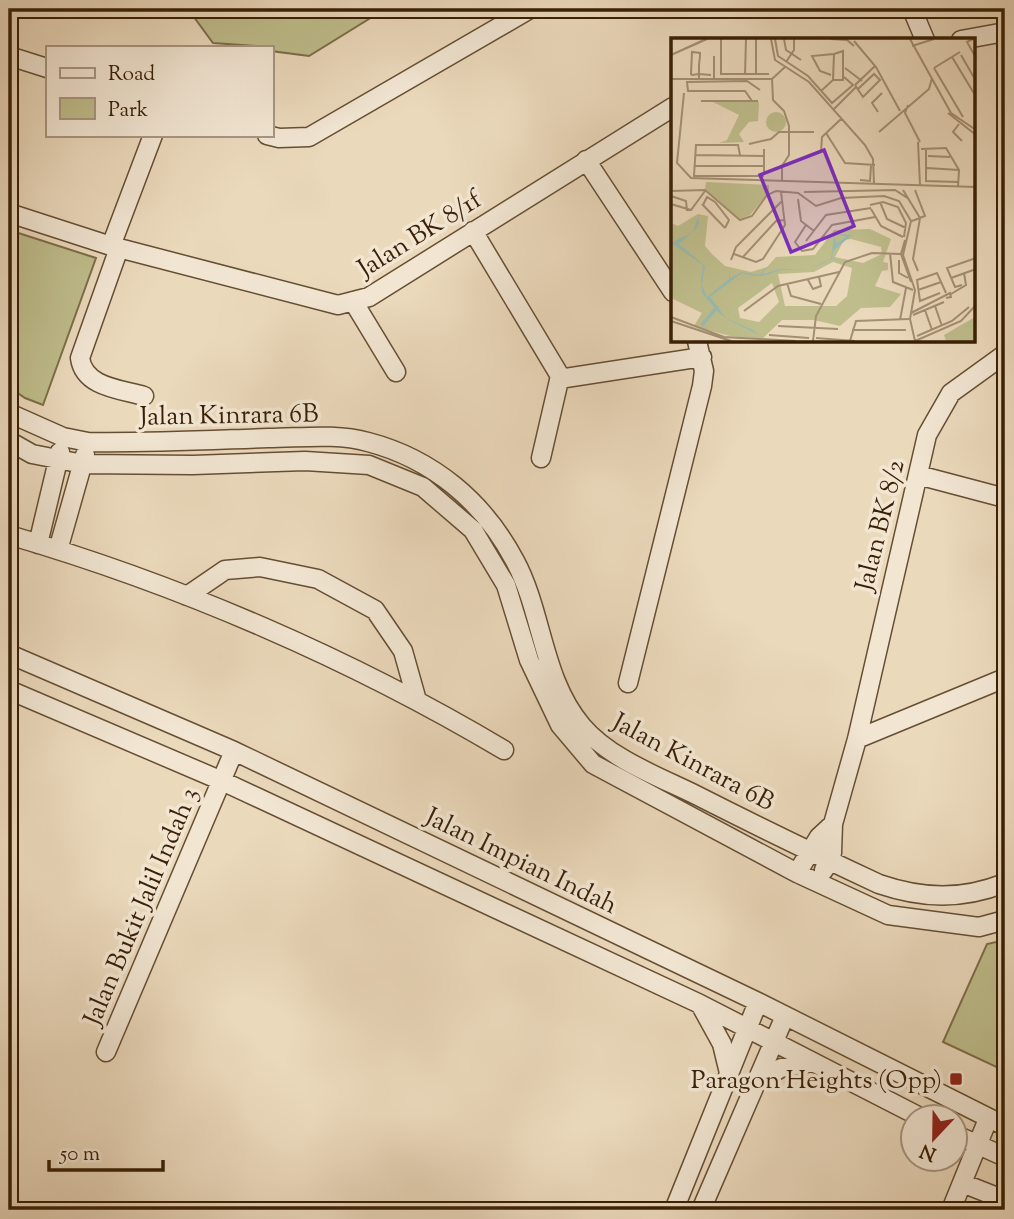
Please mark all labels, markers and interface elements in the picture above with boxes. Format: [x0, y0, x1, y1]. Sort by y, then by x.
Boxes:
inset map [671, 38, 976, 343]
legend [46, 46, 273, 136]
text: Road [108, 60, 155, 90]
text: Park [108, 96, 149, 126]
street label: Jalan BK 8/1f [349, 182, 490, 289]
street label: Jalan Kinrara 6B [137, 396, 319, 437]
street label: Jalan BK 8/2 [847, 456, 916, 597]
street label: Jalan Kinrara 6B [603, 704, 781, 822]
street label: Jalan Bukit Jalil Indah 3 [75, 782, 209, 1034]
street label: Jalan Impian Indah [417, 799, 623, 925]
place label: Paragon Heights (Opp) [691, 1063, 942, 1100]
marker: Paragon Heights (Opp) [948, 1071, 964, 1087]
north arrow [898, 1104, 968, 1174]
scale bar [49, 1128, 163, 1172]
text: N [916, 1136, 941, 1167]
text: 50 m [59, 1140, 100, 1170]

